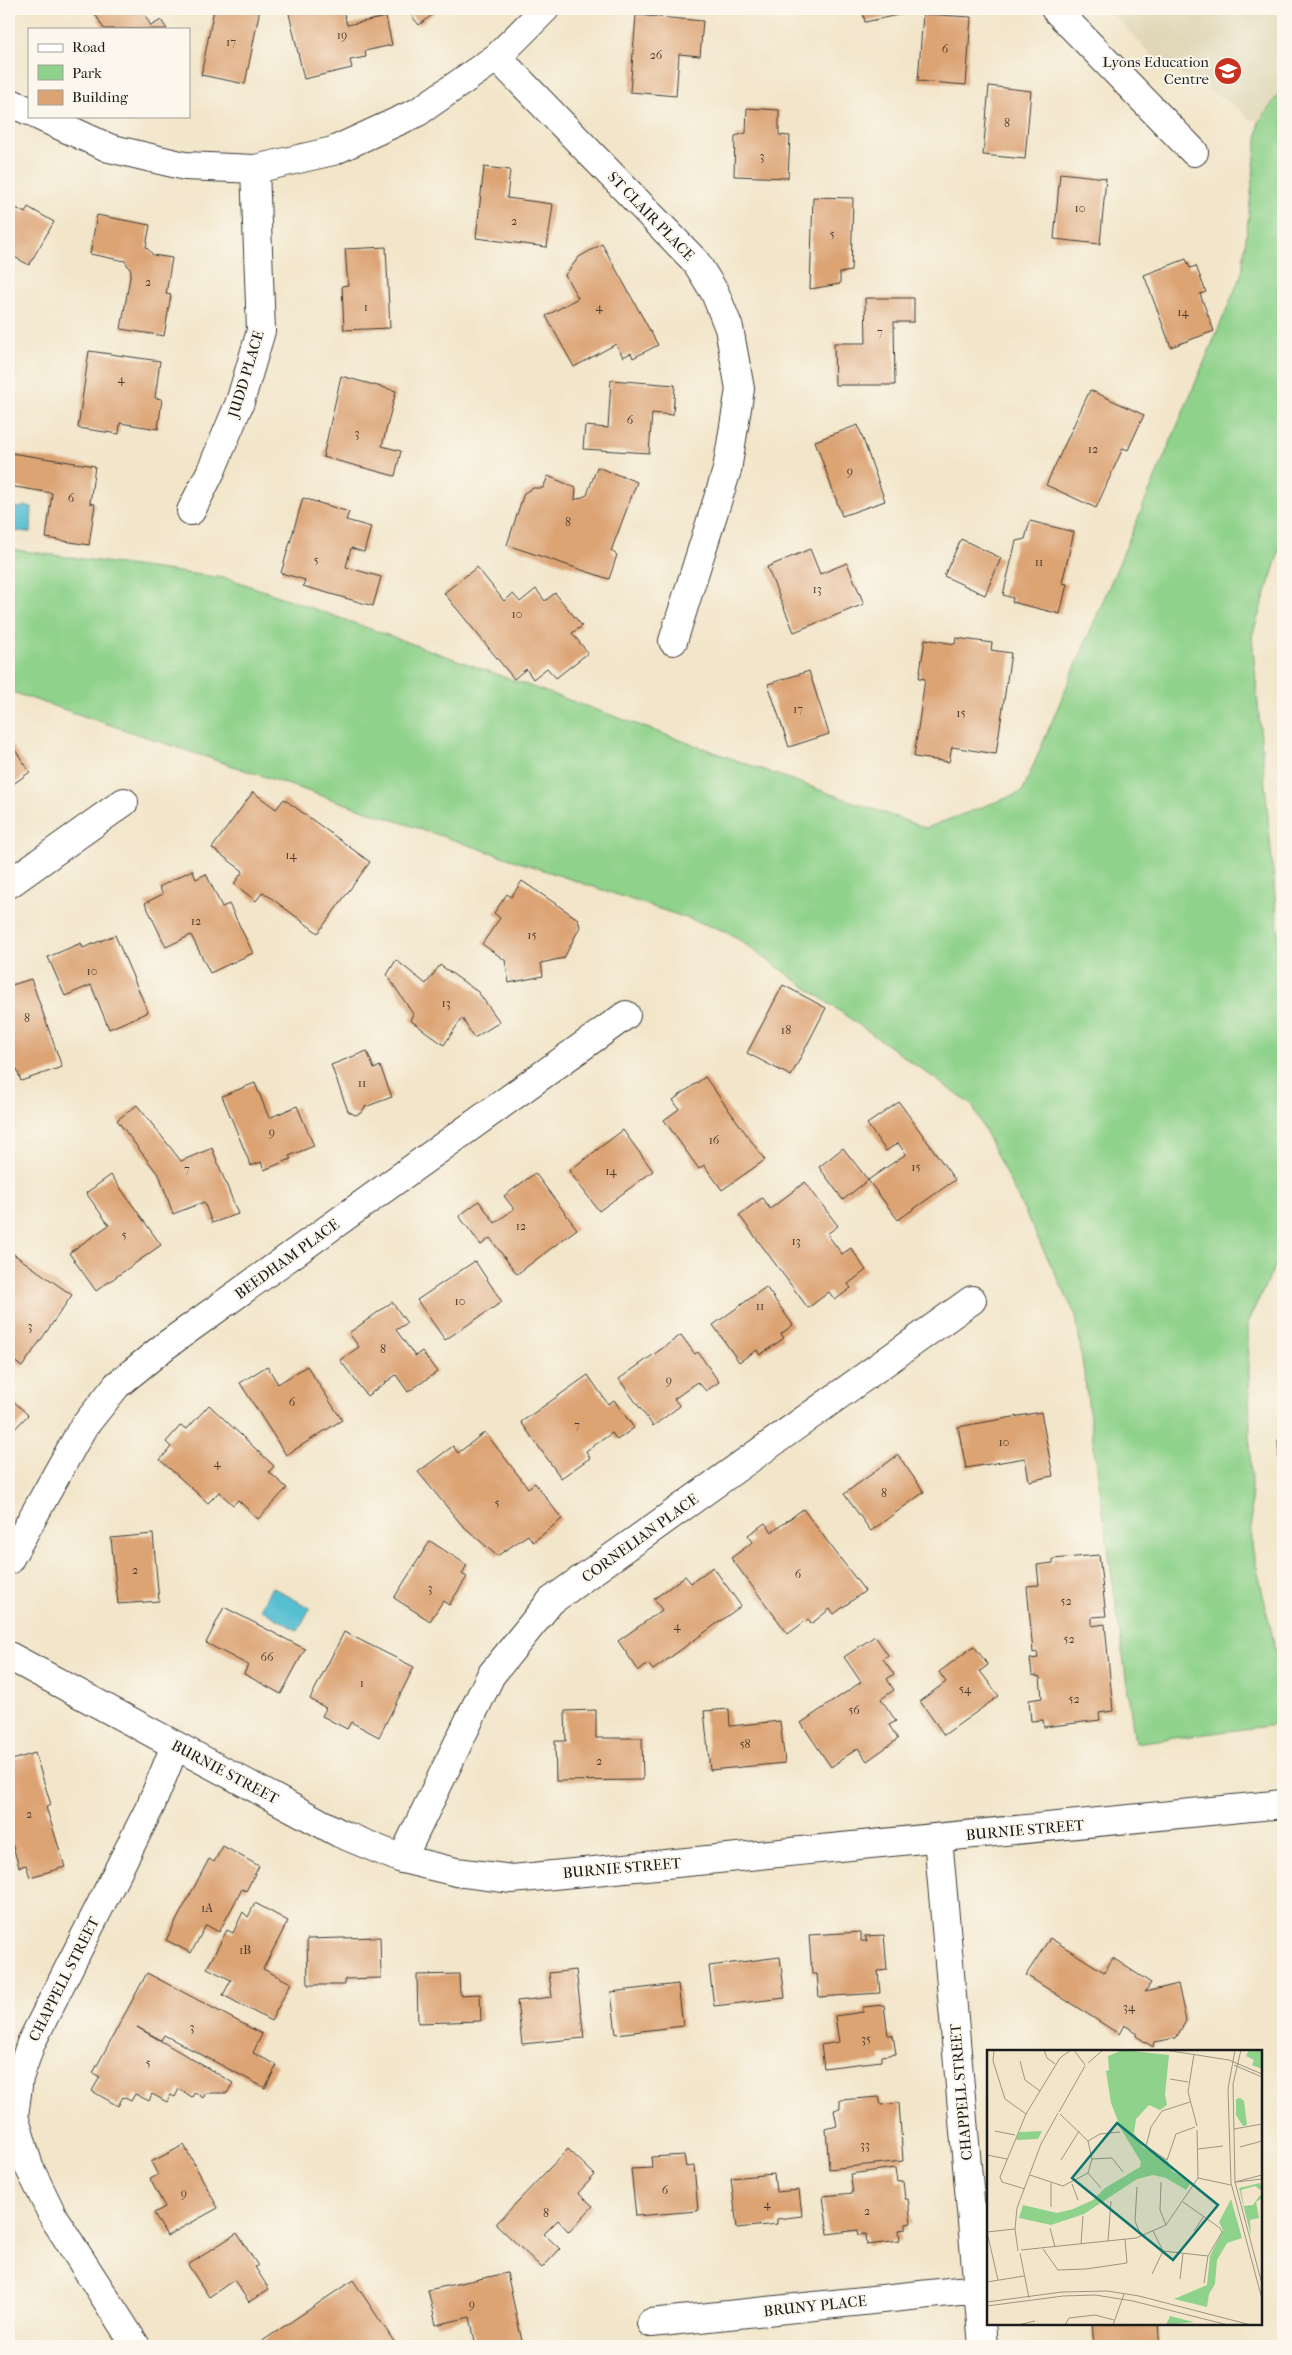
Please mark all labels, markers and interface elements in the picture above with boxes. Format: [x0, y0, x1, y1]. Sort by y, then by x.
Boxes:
legend [28, 28, 190, 118]
house number: 19 [337, 28, 347, 42]
house number: 17 [226, 35, 236, 49]
text: Road [72, 38, 106, 56]
house number: 6 [942, 42, 949, 56]
house number: 26 [650, 48, 663, 62]
place label: Lyons Education Centre [1102, 53, 1210, 88]
school or university icon: Lyons Education Centre [1213, 56, 1243, 86]
text: Park [72, 64, 102, 82]
text: Building [72, 88, 129, 106]
house number: 8 [1004, 116, 1010, 130]
house number: 3 [760, 149, 765, 163]
street label: ST CLAIR PLACE [604, 168, 698, 264]
house number: 10 [1075, 201, 1085, 215]
house number: 2 [511, 214, 517, 228]
house number: 5 [829, 227, 835, 241]
house number: 2 [145, 275, 151, 289]
house number: 1 [364, 300, 368, 314]
house number: 4 [595, 300, 603, 314]
house number: 14 [1177, 305, 1190, 319]
house number: 7 [877, 325, 883, 339]
street label: JUDD PLACE [224, 328, 268, 421]
house number: 4 [117, 372, 125, 386]
house number: 6 [627, 413, 634, 427]
house number: 3 [355, 426, 360, 440]
house number: 12 [1088, 442, 1098, 456]
house number: 9 [847, 464, 853, 478]
house number: 6 [68, 491, 75, 505]
house number: 8 [565, 515, 571, 529]
house number: 5 [313, 553, 319, 567]
house number: 11 [1035, 555, 1043, 569]
house number: 13 [812, 582, 822, 596]
house number: 10 [512, 607, 522, 621]
house number: 17 [793, 702, 803, 716]
house number: 15 [956, 706, 966, 720]
house number: 14 [285, 848, 298, 862]
house number: 12 [191, 914, 201, 928]
house number: 15 [527, 928, 537, 942]
house number: 10 [87, 964, 97, 978]
house number: 13 [441, 996, 451, 1010]
house number: 8 [24, 1011, 30, 1025]
house number: 18 [781, 1023, 791, 1037]
house number: 11 [358, 1076, 366, 1090]
house number: 9 [269, 1125, 275, 1139]
house number: 16 [709, 1133, 720, 1147]
house number: 15 [911, 1160, 921, 1174]
house number: 7 [184, 1162, 190, 1176]
house number: 14 [605, 1164, 618, 1178]
street label: BEEDHAM PLACE [231, 1215, 343, 1303]
house number: 12 [516, 1219, 526, 1233]
house number: 5 [121, 1228, 127, 1242]
house number: 13 [791, 1234, 801, 1248]
house number: 10 [455, 1294, 465, 1308]
house number: 11 [756, 1299, 764, 1313]
house number: 3 [28, 1319, 33, 1333]
house number: 8 [380, 1342, 386, 1356]
house number: 9 [666, 1373, 672, 1387]
house number: 6 [289, 1395, 296, 1409]
house number: 7 [574, 1418, 580, 1432]
house number: 10 [999, 1435, 1009, 1449]
house number: 4 [213, 1456, 221, 1470]
house number: 8 [881, 1486, 887, 1500]
street label: CORNELIAN PLACE [578, 1490, 702, 1586]
house number: 5 [494, 1496, 500, 1510]
house number: 2 [132, 1563, 138, 1577]
house number: 6 [795, 1567, 802, 1581]
house number: 3 [428, 1581, 433, 1595]
house number: 52 [1060, 1594, 1072, 1608]
house number: 4 [673, 1619, 681, 1633]
house number: 52 [1063, 1632, 1075, 1646]
house number: 66 [261, 1650, 274, 1664]
house number: 1 [360, 1676, 364, 1690]
house number: 54 [959, 1682, 972, 1696]
house number: 52 [1068, 1692, 1080, 1706]
house number: 56 [848, 1703, 860, 1717]
street label: BURNIE STREET [168, 1736, 283, 1808]
house number: 58 [739, 1737, 751, 1751]
house number: 2 [596, 1754, 602, 1768]
house number: 2 [26, 1807, 32, 1821]
street label: BURNIE STREET [965, 1816, 1086, 1844]
street label: BURNIE STREET [562, 1854, 683, 1882]
house number: 1A [201, 1901, 213, 1915]
street label: CHAPPELL STREET [25, 1913, 104, 2044]
house number: 1B [239, 1943, 251, 1957]
house number: 34 [1123, 2000, 1136, 2014]
house number: 3 [190, 2020, 195, 2034]
street label: CHAPPELL STREET [946, 2022, 976, 2161]
house number: 35 [861, 2032, 871, 2046]
inset map [987, 2050, 1262, 2325]
house number: 5 [145, 2056, 151, 2070]
house number: 33 [860, 2138, 870, 2152]
house number: 6 [662, 2183, 669, 2197]
house number: 9 [181, 2186, 187, 2200]
house number: 4 [763, 2197, 771, 2211]
house number: 2 [864, 2204, 870, 2218]
house number: 8 [543, 2206, 549, 2220]
street label: BRUNY PLACE [763, 2292, 867, 2320]
house number: 9 [469, 2297, 475, 2311]

